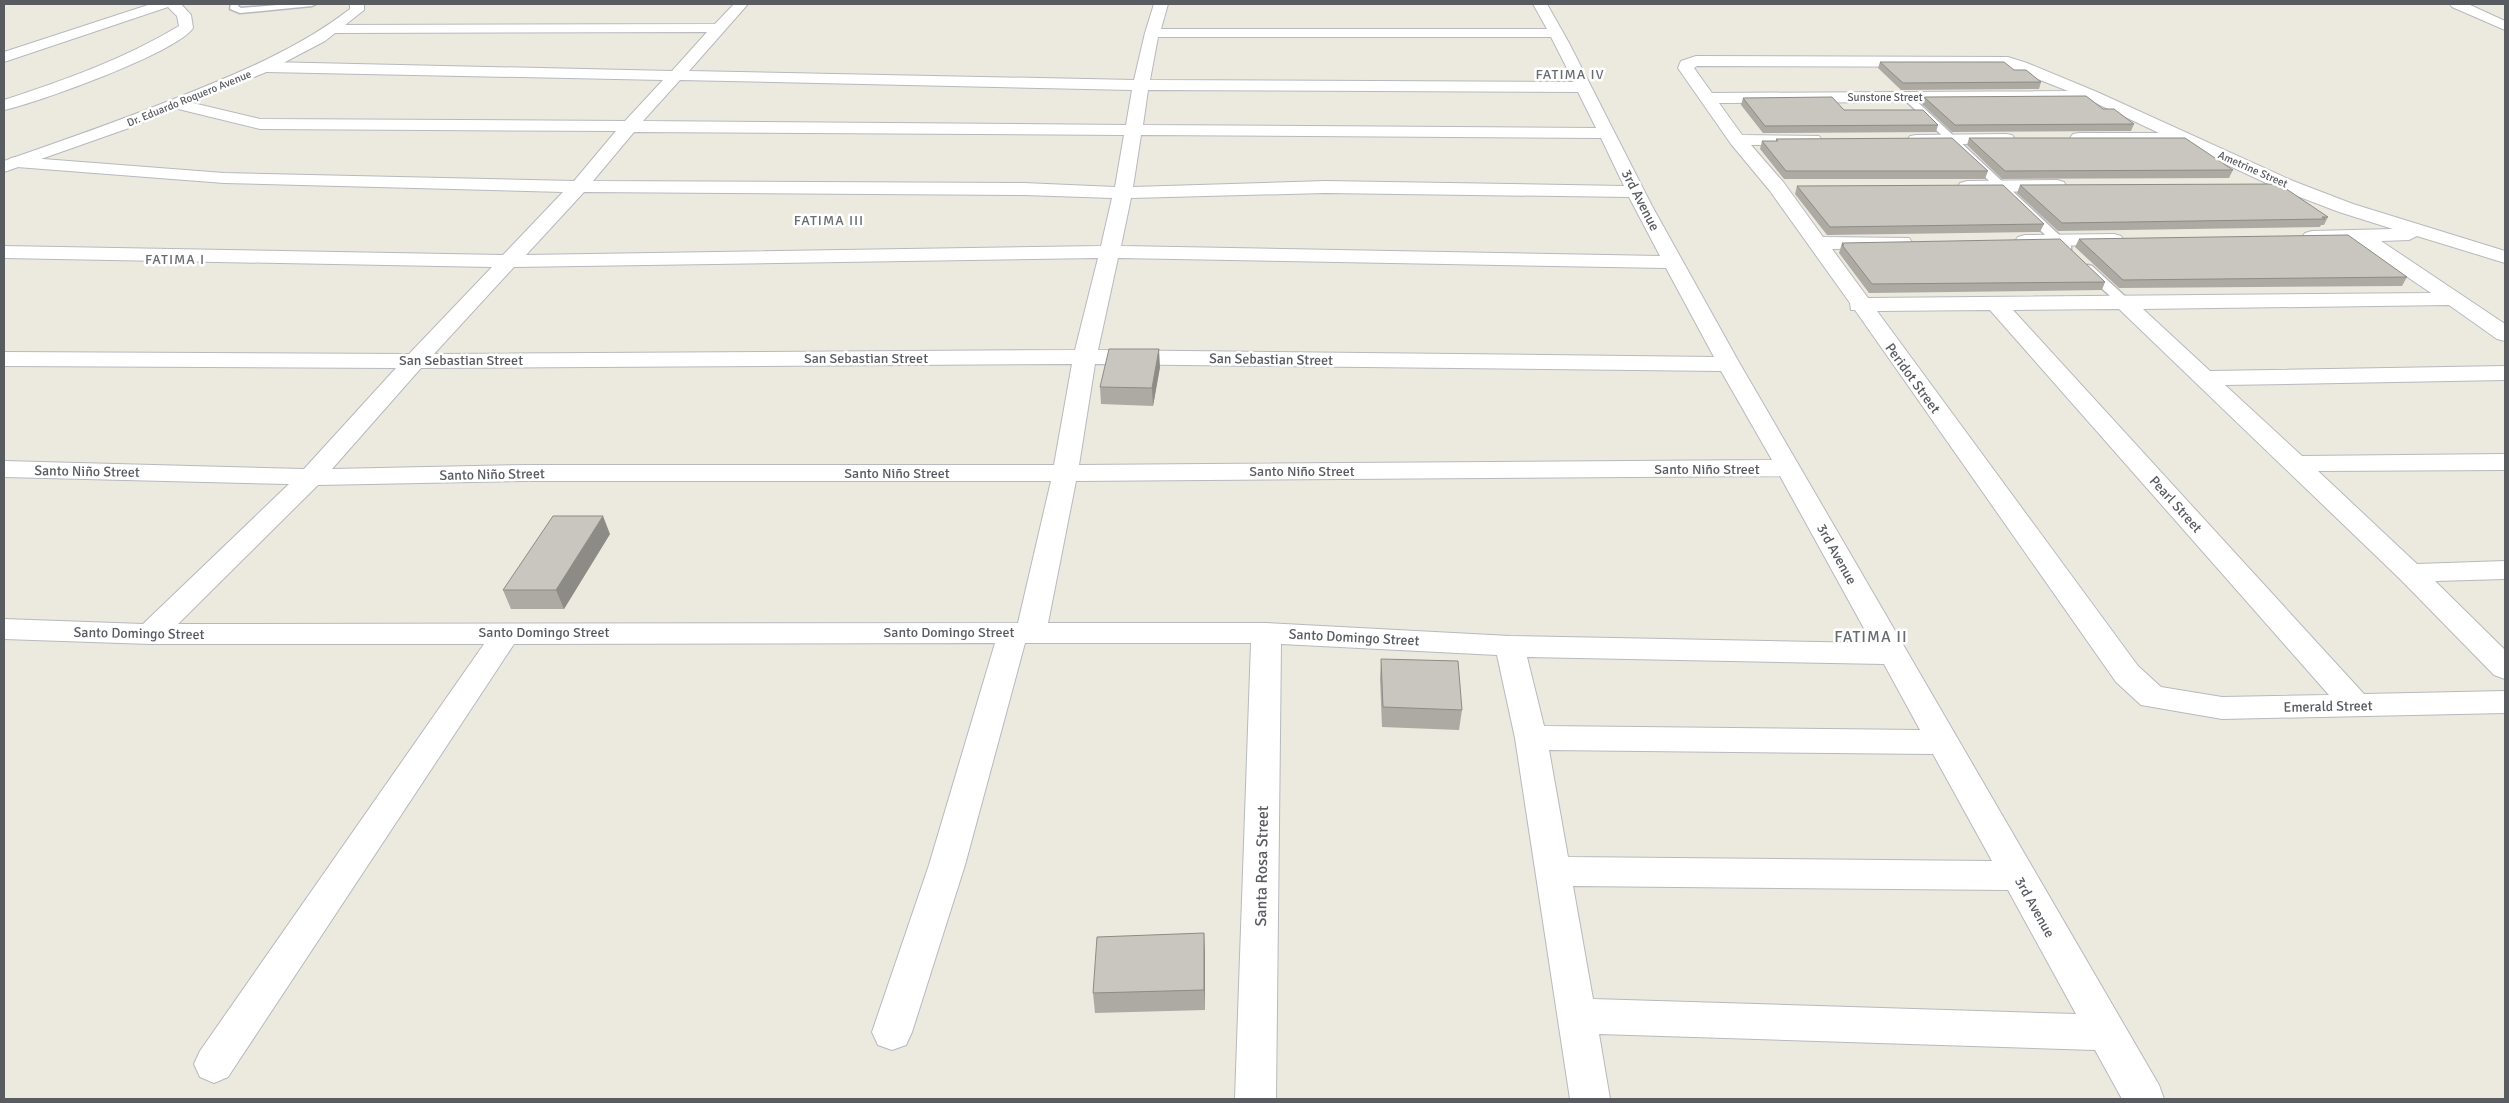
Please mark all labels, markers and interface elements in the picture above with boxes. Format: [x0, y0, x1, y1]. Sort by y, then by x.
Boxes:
district label: FATIMA IV [1535, 66, 1605, 83]
street label: Dr. Eduardo Roquero Avenue [125, 68, 253, 129]
street label: Sunstone Street [1848, 91, 1923, 104]
street label: Ametrine Street [2216, 148, 2290, 191]
street label: 3rd Avenue [1618, 167, 1663, 234]
district label: FATIMA III [794, 212, 864, 229]
district label: FATIMA I [145, 251, 205, 268]
street label: Peridot Street [1881, 340, 1944, 417]
street label: San Sebastian Street [804, 350, 928, 367]
street label: San Sebastian Street [1209, 350, 1333, 369]
street label: San Sebastian Street [399, 352, 523, 369]
street label: Santo Niño Street [1654, 461, 1760, 478]
street label: Santo Niño Street [34, 462, 140, 481]
street label: Santo Niño Street [1249, 463, 1355, 480]
street label: Santo Niño Street [439, 465, 545, 484]
street label: Santo Niño Street [844, 465, 950, 482]
street label: Pearl Street [2146, 472, 2206, 536]
street label: 3rd Avenue [1813, 521, 1860, 588]
street label: Santo Domingo Street [73, 624, 205, 643]
street label: Santo Domingo Street [479, 624, 609, 641]
street label: Santo Domingo Street [884, 624, 1014, 641]
street label: Santo Domingo Street [1288, 626, 1420, 649]
district label: FATIMA II [1834, 627, 1908, 647]
street label: Emerald Street [2283, 697, 2373, 716]
street label: Santa Rosa Street [1251, 805, 1273, 927]
street label: 3rd Avenue [2011, 874, 2058, 941]

